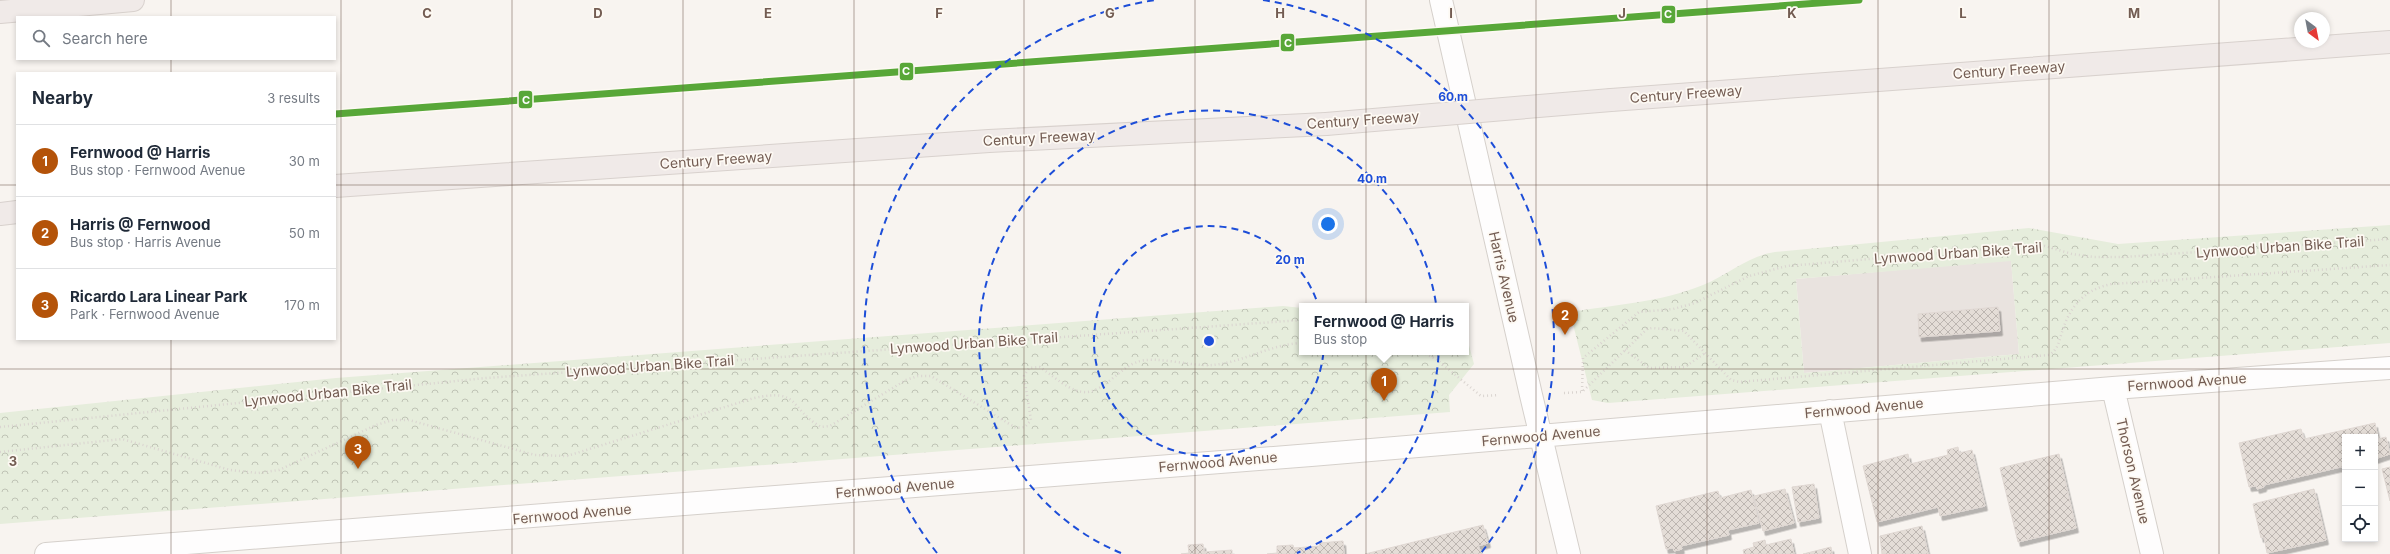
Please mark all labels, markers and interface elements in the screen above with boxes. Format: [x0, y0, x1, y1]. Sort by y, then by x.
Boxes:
text: C [422, 5, 432, 21]
text: D [593, 5, 603, 21]
text: E [764, 5, 772, 21]
text: F [935, 5, 943, 21]
text: G [1105, 5, 1115, 21]
text: H [1275, 5, 1285, 21]
text: I [1449, 5, 1453, 21]
text: J [1618, 5, 1626, 21]
line badge: C [1661, 5, 1676, 24]
text: K [1787, 5, 1797, 21]
text: L [1959, 5, 1967, 21]
text: M [2128, 5, 2140, 21]
text: C [1664, 7, 1672, 21]
north arrow [2294, 12, 2330, 48]
search box [16, 16, 336, 60]
icon: search [30, 27, 52, 49]
text: Search here [62, 29, 148, 48]
line badge: C [1280, 33, 1295, 52]
text: C [1284, 36, 1292, 50]
street label: Century Freeway [1952, 57, 2066, 82]
line badge: C [899, 62, 914, 81]
text: C [902, 64, 910, 78]
street label: Century Freeway [1629, 81, 1743, 106]
text: Nearby [32, 88, 93, 108]
text: 60 m [1438, 89, 1468, 104]
text: 3 results [267, 90, 320, 106]
line badge: C [518, 90, 533, 109]
text: C [522, 93, 530, 107]
street label: Century Freeway [1306, 107, 1420, 132]
street label: Century Freeway [982, 126, 1096, 149]
text: Fernwood @ Harris [70, 143, 210, 162]
street label: Century Freeway [659, 147, 773, 172]
text: 1 [42, 153, 48, 169]
text: 30 m [289, 153, 320, 169]
text: Bus stop · Fernwood Avenue [70, 162, 245, 178]
text: 40 m [1357, 171, 1387, 186]
your location [1318, 214, 1338, 234]
text: Harris @ Fernwood [70, 215, 210, 234]
text: 2 [41, 225, 49, 241]
text: 50 m [289, 225, 320, 241]
street label: Harris Avenue [1486, 230, 1523, 324]
street label: Lynwood Urban Bike Trail [2195, 232, 2365, 261]
text: Bus stop · Harris Avenue [70, 234, 221, 250]
street label: Lynwood Urban Bike Trail [1873, 238, 2043, 267]
text: 20 m [1275, 252, 1305, 267]
text: Ricardo Lara Linear Park [70, 287, 248, 306]
text: 3 [41, 297, 49, 313]
text: 170 m [284, 297, 320, 313]
pin: 2 [1552, 302, 1578, 335]
popup [1299, 303, 1469, 355]
text: Park · Fernwood Avenue [70, 306, 220, 322]
text: Fernwood @ Harris [1314, 312, 1454, 331]
street label: Lynwood Urban Bike Trail [889, 328, 1059, 357]
text: Bus stop [1314, 331, 1367, 347]
centre of rings [1202, 334, 1216, 348]
street label: Lynwood Urban Bike Trail [565, 351, 735, 380]
pin: 1 [1371, 368, 1397, 401]
street label: Fernwood Avenue [2127, 369, 2247, 394]
street label: Lynwood Urban Bike Trail [243, 375, 413, 410]
street label: Fernwood Avenue [1804, 394, 1924, 421]
street label: Thorson Avenue [2113, 416, 2154, 525]
street label: Fernwood Avenue [1481, 422, 1601, 449]
map controls [2342, 434, 2378, 542]
button: + [2342, 434, 2378, 470]
pin: 3 [345, 436, 371, 469]
street label: Fernwood Avenue [1158, 448, 1278, 475]
text: 3 [9, 453, 17, 469]
button: − [2342, 470, 2378, 506]
street label: Fernwood Avenue [835, 474, 955, 501]
street label: Fernwood Avenue [512, 500, 632, 527]
button: locate [2342, 506, 2378, 542]

